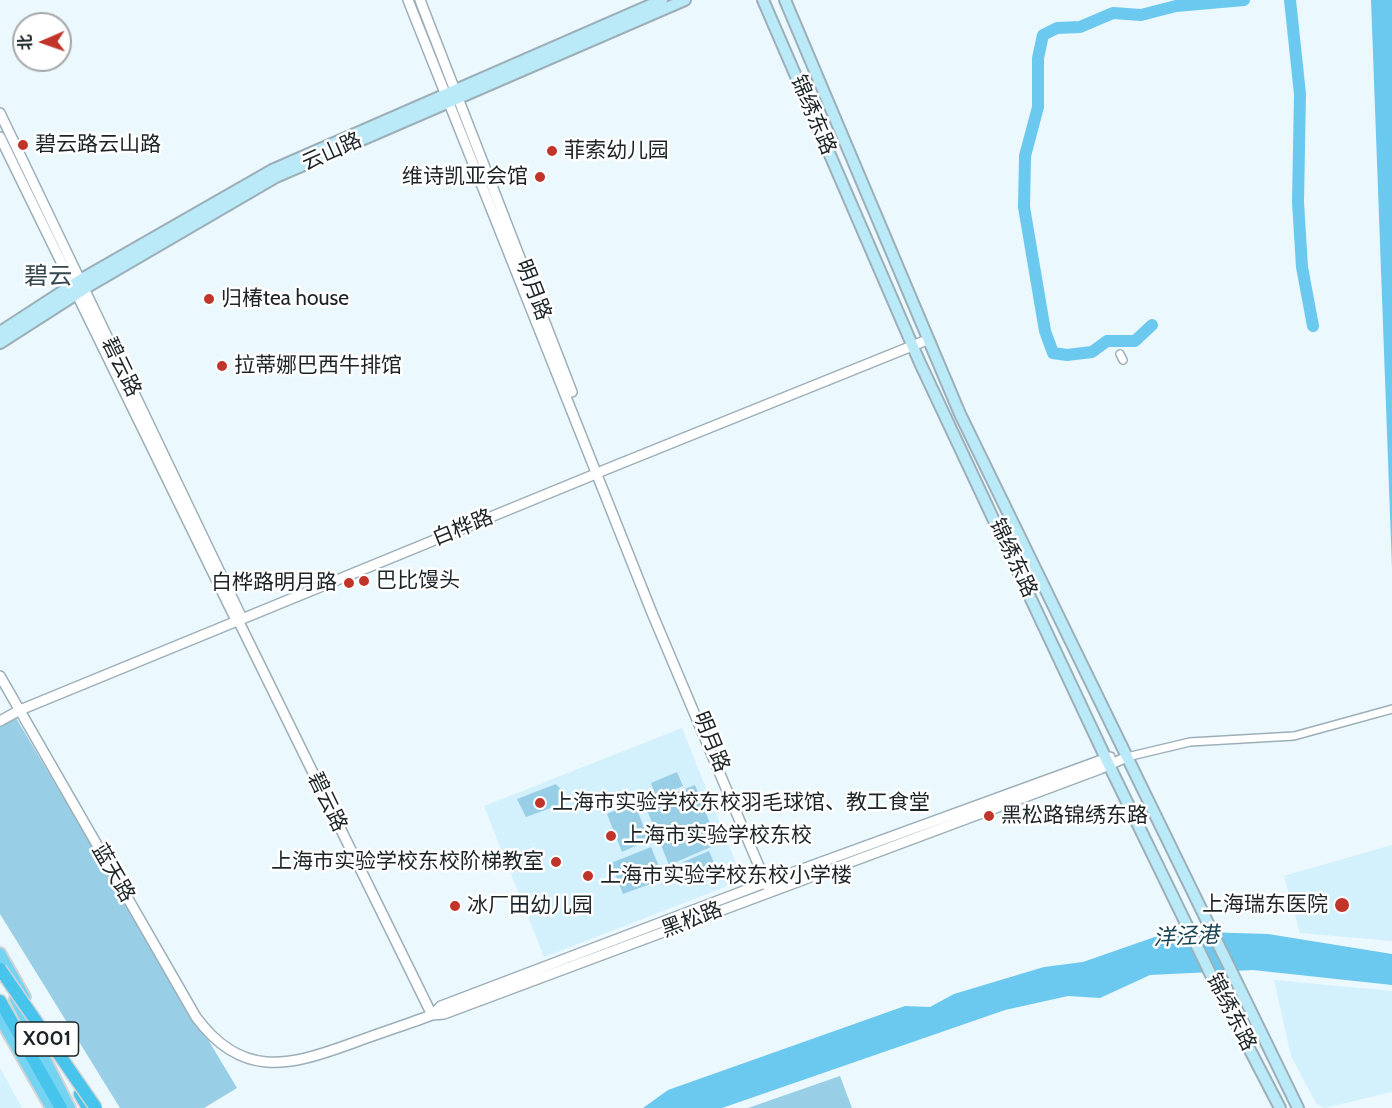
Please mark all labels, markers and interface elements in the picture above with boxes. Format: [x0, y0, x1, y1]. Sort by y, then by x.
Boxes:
north arrow [12, 12, 72, 72]
text: 北 [16, 34, 35, 51]
street label: 锦绣东路 [785, 71, 841, 159]
street label: 云山路 [298, 128, 366, 176]
place label: 碧云路云山路 [35, 132, 161, 158]
marker: 碧云路云山路 [16, 138, 30, 152]
place label: 菲索幼儿园 [564, 138, 669, 164]
marker: 菲索幼儿园 [545, 144, 559, 158]
place label: 维诗凯亚会馆 [402, 164, 528, 190]
marker: 维诗凯亚会馆 [533, 170, 547, 184]
street label: 明月路 [510, 256, 556, 324]
district label: 碧云 [24, 263, 72, 291]
place label: 归椿tea house [221, 286, 349, 312]
marker: 归椿tea house [202, 292, 216, 306]
street label: 碧云路 [96, 333, 146, 401]
place label: 拉蒂娜巴西牛排馆 [234, 353, 402, 379]
marker: 拉蒂娜巴西牛排馆 [215, 359, 229, 373]
street label: 白桦路 [429, 505, 497, 551]
street label: 锦绣东路 [984, 515, 1042, 601]
place label: 巴比馒头 [376, 568, 460, 594]
place label: 白桦路明月路 [211, 570, 337, 596]
marker: 巴比馒头 [357, 574, 371, 588]
marker: 白桦路明月路 [342, 576, 356, 590]
street label: 明月路 [688, 708, 734, 776]
street label: 碧云路 [302, 768, 352, 836]
place label: 上海市实验学校东校羽毛球馆、教工食堂 [552, 790, 930, 816]
marker: 上海市实验学校东校羽毛球馆、教工食堂 [533, 796, 547, 810]
place label: 黑松路锦绣东路 [1001, 803, 1148, 829]
marker: 黑松路锦绣东路 [982, 809, 996, 823]
place label: 上海市实验学校东校 [623, 823, 812, 849]
marker: 上海市实验学校东校 [604, 829, 618, 843]
street label: 蓝天路 [86, 839, 140, 907]
place label: 上海市实验学校东校阶梯教室 [271, 849, 544, 875]
marker: 上海市实验学校东校阶梯教室 [549, 855, 563, 869]
place label: 上海市实验学校东校小学楼 [600, 863, 852, 889]
marker: 上海市实验学校东校小学楼 [581, 869, 595, 883]
place label: 上海瑞东医院 [1202, 892, 1328, 918]
place label: 冰厂田幼儿园 [467, 893, 593, 919]
marker: 上海瑞东医院 [1333, 896, 1351, 914]
street label: 黑松路 [658, 897, 726, 943]
marker: 冰厂田幼儿园 [448, 899, 462, 913]
water label: 洋泾港 [1152, 922, 1220, 952]
street label: 锦绣东路 [1201, 969, 1261, 1055]
road number: X001 [15, 1022, 78, 1056]

